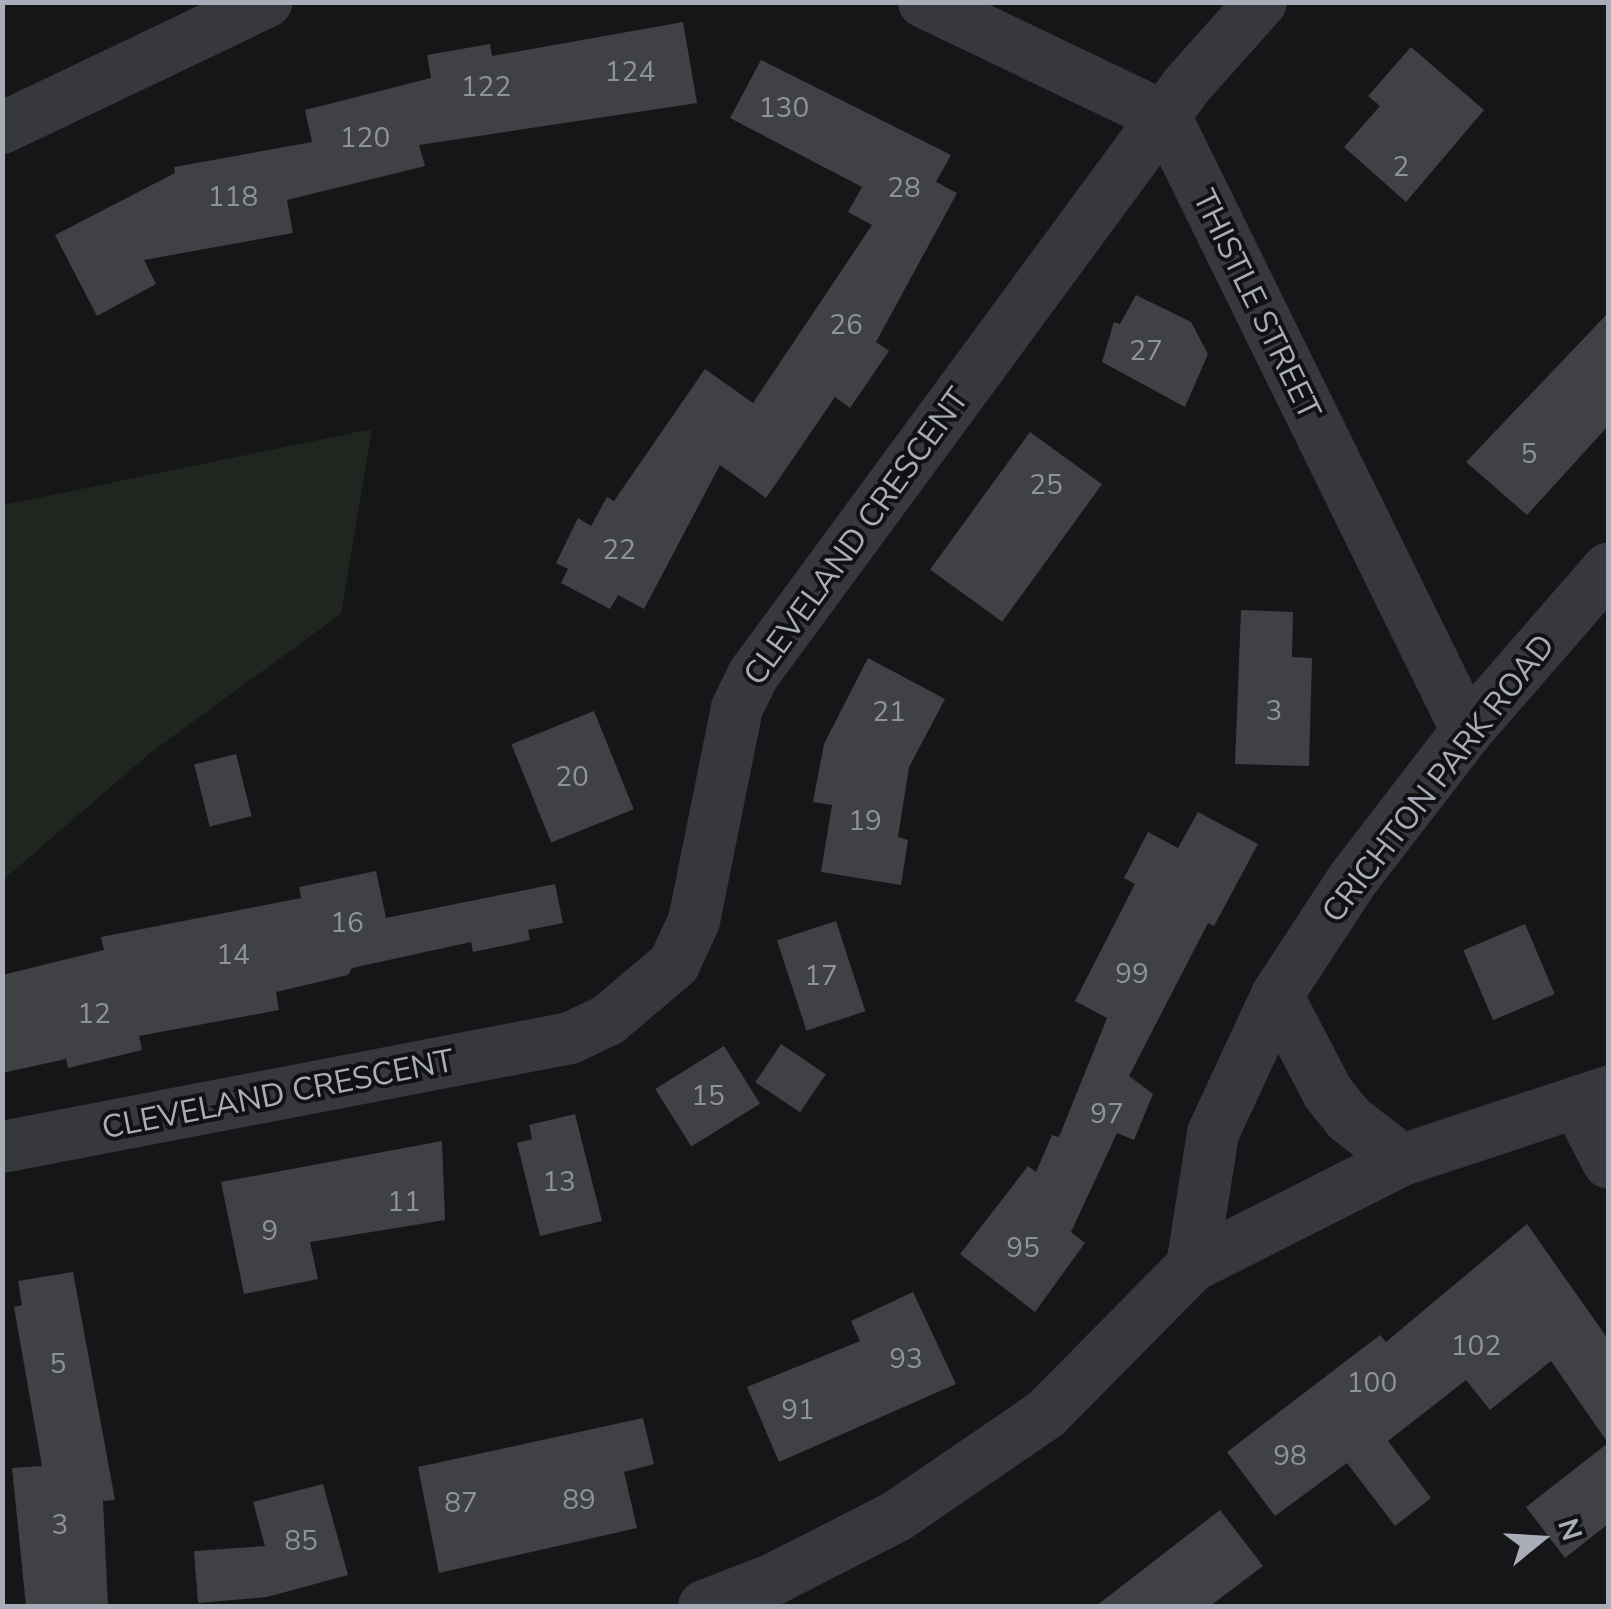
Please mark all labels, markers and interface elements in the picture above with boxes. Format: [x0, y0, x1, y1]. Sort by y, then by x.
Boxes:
house number: 124 [605, 55, 655, 89]
house number: 122 [461, 70, 511, 104]
house number: 130 [759, 91, 809, 125]
house number: 120 [340, 121, 390, 155]
house number: 2 [1393, 150, 1409, 184]
house number: 28 [887, 171, 921, 205]
house number: 118 [208, 180, 258, 214]
street label: THISTLE STREET [1184, 184, 1328, 426]
house number: 26 [829, 308, 863, 342]
house number: 27 [1129, 334, 1163, 368]
street label: CLEVELAND CRESCENT [736, 381, 978, 693]
house number: 5 [1521, 437, 1537, 471]
house number: 25 [1029, 468, 1063, 502]
house number: 22 [602, 533, 636, 567]
street label: CRICHTON PARK ROAD [1315, 627, 1563, 931]
house number: 3 [1266, 694, 1282, 728]
house number: 21 [872, 695, 906, 729]
house number: 20 [555, 760, 589, 794]
house number: 19 [848, 804, 882, 838]
house number: 16 [330, 906, 364, 940]
house number: 14 [216, 938, 250, 972]
house number: 99 [1115, 957, 1149, 991]
house number: 17 [804, 959, 838, 993]
house number: 12 [77, 997, 111, 1031]
street label: CLEVELAND CRESCENT [99, 1042, 457, 1148]
house number: 15 [691, 1079, 725, 1113]
house number: 97 [1090, 1097, 1124, 1131]
house number: 13 [542, 1165, 576, 1199]
house number: 11 [387, 1185, 421, 1219]
house number: 9 [262, 1214, 278, 1248]
house number: 95 [1006, 1231, 1040, 1265]
house number: 102 [1451, 1329, 1501, 1363]
house number: 93 [889, 1342, 923, 1376]
house number: 5 [50, 1347, 66, 1381]
house number: 100 [1347, 1366, 1397, 1400]
house number: 91 [781, 1393, 815, 1427]
house number: 98 [1273, 1439, 1307, 1473]
house number: 89 [562, 1483, 596, 1517]
house number: 87 [444, 1486, 478, 1520]
north arrow [1491, 1489, 1591, 1589]
house number: 3 [52, 1508, 68, 1542]
text: N [1548, 1514, 1591, 1546]
house number: 85 [284, 1524, 318, 1558]

